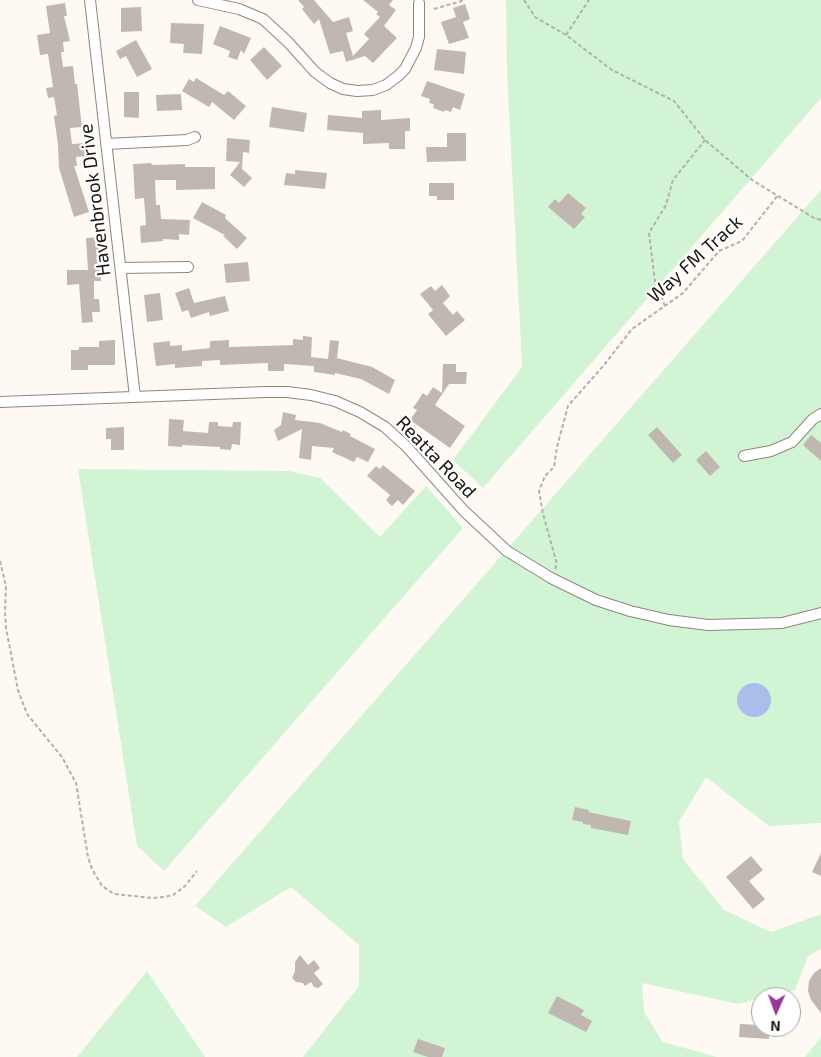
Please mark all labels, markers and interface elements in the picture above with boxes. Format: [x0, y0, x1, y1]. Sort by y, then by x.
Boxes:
street label: Havenbrook Drive [74, 123, 116, 277]
street label: Way FM Track [643, 210, 747, 308]
street label: Reatta Road [391, 411, 481, 503]
north arrow [751, 987, 801, 1037]
text: N [770, 1018, 781, 1035]

